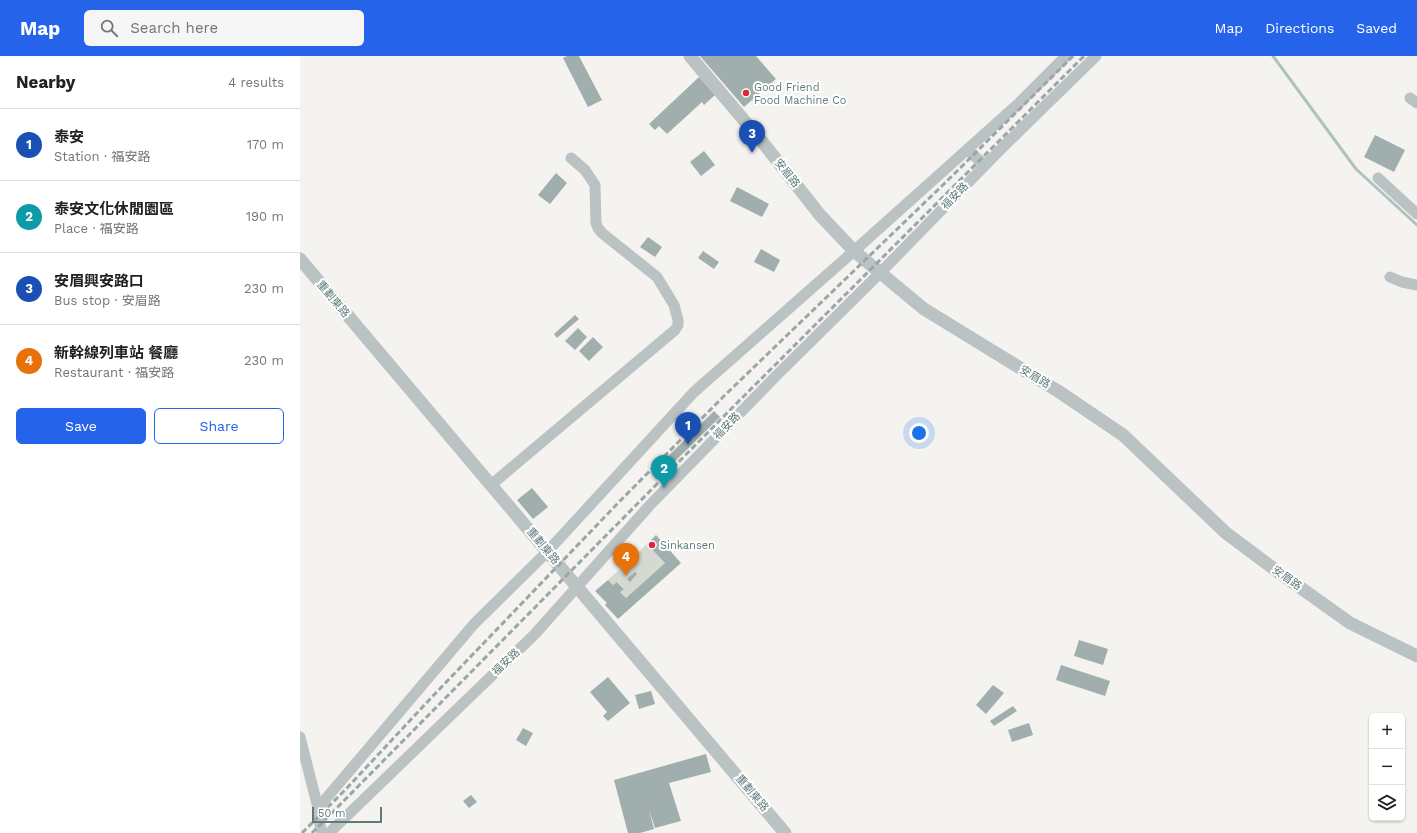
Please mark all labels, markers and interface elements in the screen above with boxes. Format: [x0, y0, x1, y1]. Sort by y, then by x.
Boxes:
search box [84, 10, 364, 46]
text: Map [20, 17, 60, 40]
icon: search [98, 17, 120, 39]
text: Search here [130, 19, 218, 37]
text: Map [1215, 20, 1243, 36]
text: Directions [1265, 20, 1334, 36]
text: Saved [1356, 20, 1397, 36]
text: Nearby [16, 72, 75, 92]
text: 4 results [228, 75, 284, 90]
place label: Good Friend Food Machine Co [754, 81, 846, 107]
marker: Good Friend Food Machine Co [741, 88, 751, 98]
pin: 3 [739, 120, 765, 153]
text: 泰安 [54, 128, 84, 146]
text: 1 [26, 137, 32, 152]
text: 170 m [247, 137, 284, 152]
text: Station · 福安路 [54, 149, 150, 164]
street label: 安眉路 [772, 156, 802, 190]
street label: 福安路 [939, 180, 971, 212]
text: 泰安文化休閒園區 [54, 200, 174, 218]
text: 2 [25, 209, 33, 224]
text: 190 m [246, 209, 284, 224]
text: Place · 福安路 [54, 221, 139, 236]
text: 安眉興安路口 [54, 272, 144, 290]
street label: 重劃東路 [314, 278, 352, 320]
text: 3 [25, 281, 33, 296]
text: 230 m [244, 281, 284, 296]
text: Bus stop · 安眉路 [54, 293, 161, 308]
text: 新幹線列車站 餐廳 [54, 344, 178, 362]
text: 4 [25, 353, 33, 368]
text: 230 m [244, 353, 284, 368]
street label: 安眉路 [1018, 363, 1052, 391]
text: Restaurant · 福安路 [54, 365, 174, 380]
button: Save [16, 408, 146, 444]
button: Share [154, 408, 284, 444]
street label: 福安路 [711, 410, 743, 442]
pin: 1 [675, 412, 701, 445]
your location [909, 423, 929, 443]
pin: 2 [651, 455, 677, 488]
street label: 重劃東路 [524, 525, 562, 567]
place label: Sinkansen [660, 539, 715, 552]
marker: Sinkansen [647, 540, 657, 550]
pin: 4 [613, 543, 639, 576]
street label: 安眉路 [1270, 563, 1304, 593]
street label: 福安路 [490, 646, 522, 678]
map controls [1369, 713, 1405, 821]
button: + [1369, 713, 1405, 749]
button: − [1369, 749, 1405, 785]
street label: 重劃東路 [733, 772, 771, 814]
button: layers [1369, 785, 1405, 821]
scale bar [312, 805, 382, 824]
text: 50 m [318, 807, 345, 820]

